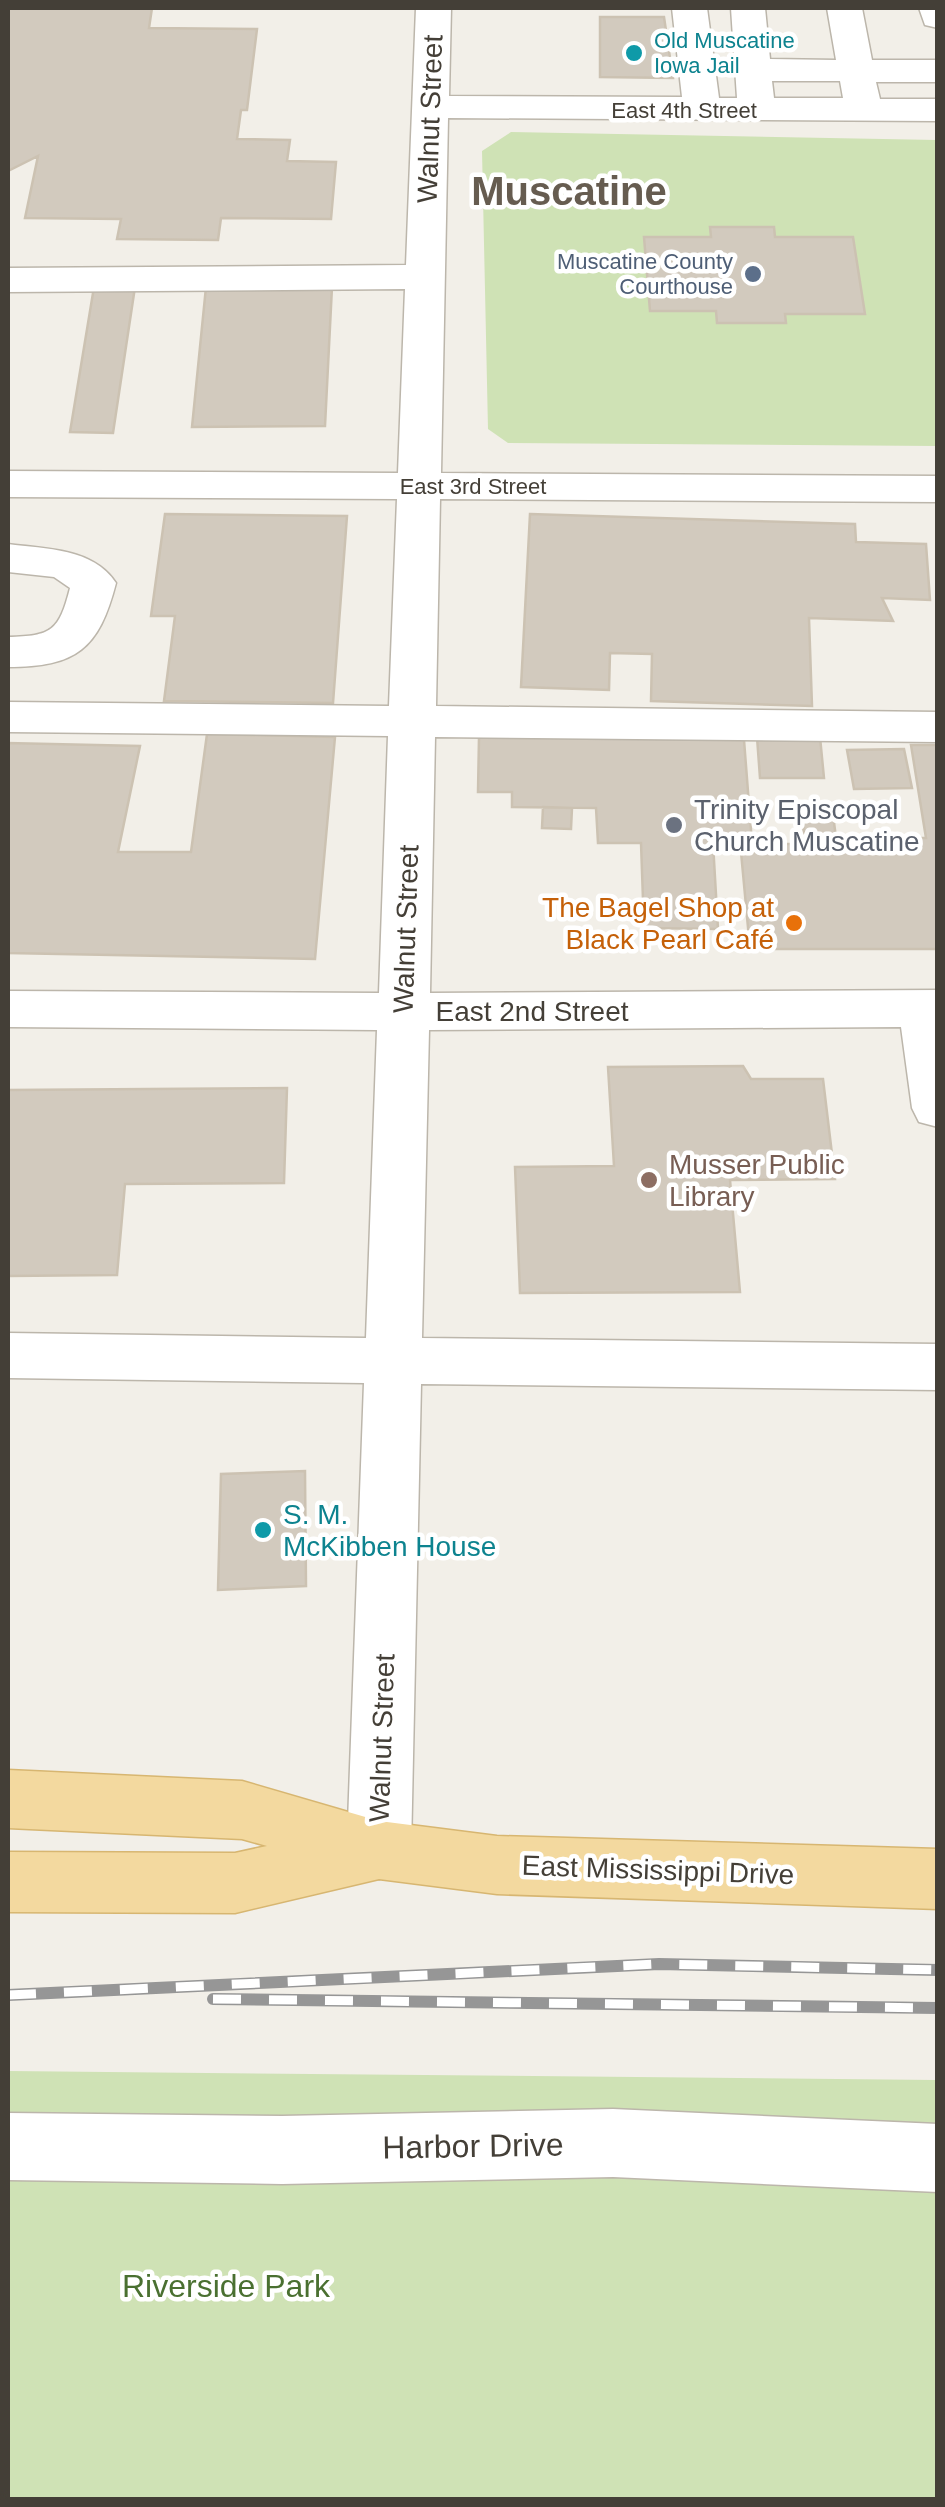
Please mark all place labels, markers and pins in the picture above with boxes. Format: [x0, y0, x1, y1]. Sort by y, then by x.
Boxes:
place label: Old Muscatine Iowa Jail [654, 28, 795, 78]
marker: Old Muscatine Iowa Jail [623, 42, 645, 64]
place label: Muscatine County Courthouse [557, 249, 733, 299]
marker: Muscatine County Courthouse [742, 263, 764, 285]
place label: Trinity Episcopal Church Muscatine [694, 794, 920, 857]
marker: Trinity Episcopal Church Muscatine [663, 814, 685, 836]
place label: The Bagel Shop at Black Pearl Café [542, 892, 774, 955]
marker: The Bagel Shop at Black Pearl Café [783, 912, 805, 934]
place label: Musser Public Library [669, 1149, 845, 1212]
marker: Musser Public Library [638, 1169, 660, 1191]
place label: S. M. McKibben House [283, 1499, 496, 1562]
marker: S. M. McKibben House [252, 1519, 274, 1541]

